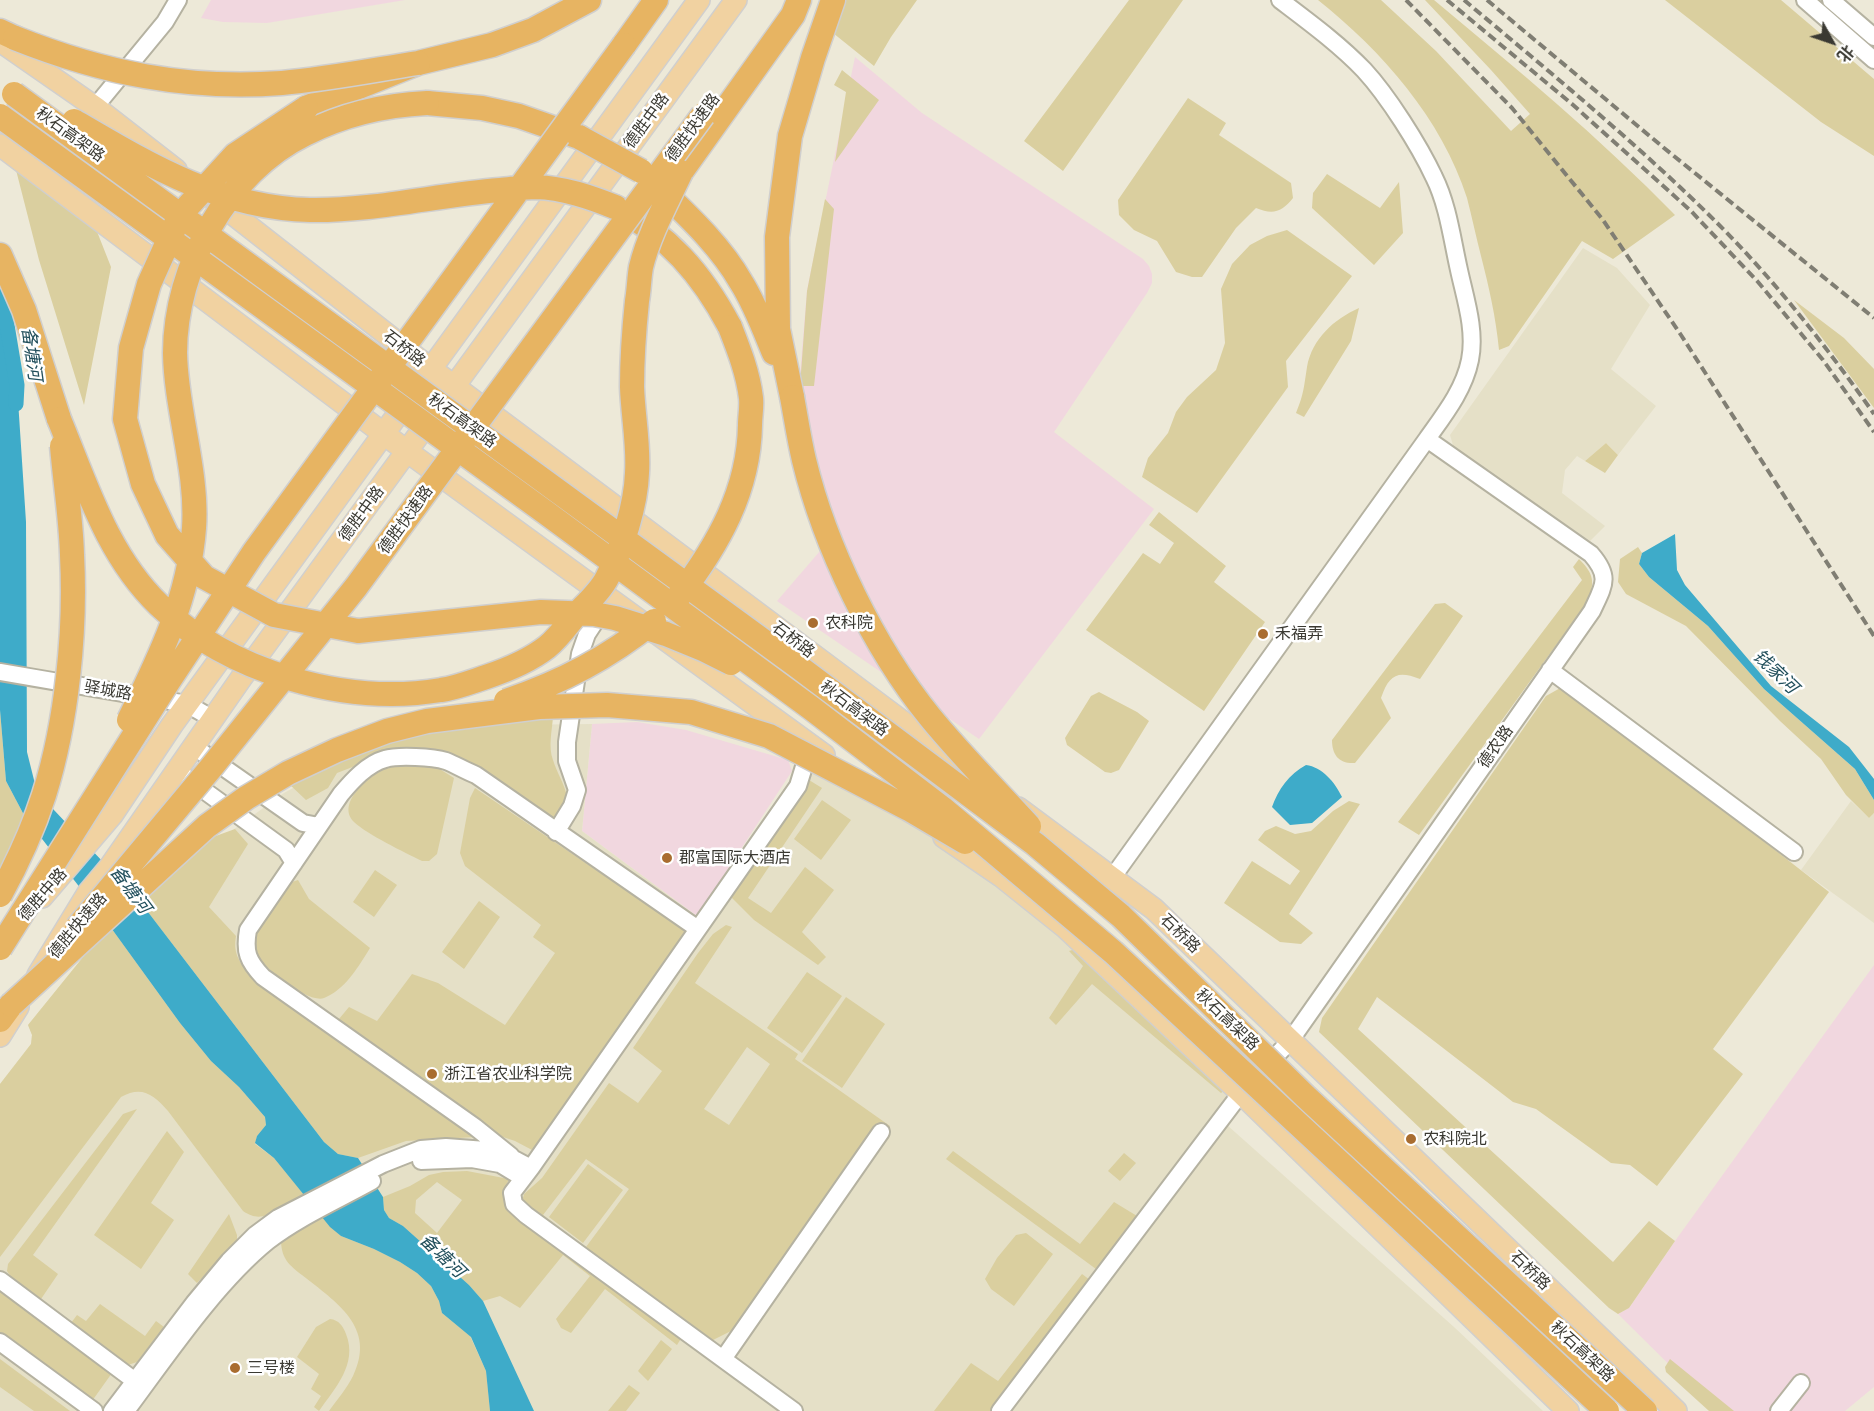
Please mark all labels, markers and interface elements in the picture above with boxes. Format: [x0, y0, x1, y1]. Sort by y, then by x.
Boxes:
north arrow [1802, 12, 1862, 72]
text: 北 [1833, 41, 1859, 66]
street label: 德胜中路 [620, 89, 674, 153]
street label: 德胜快速路 [662, 90, 724, 166]
street label: 秋石高架路 [32, 104, 108, 166]
water label: 备塘河 [17, 326, 45, 382]
street label: 石桥路 [379, 327, 429, 371]
street label: 秋石高架路 [424, 390, 500, 452]
street label: 德胜中路 [335, 482, 389, 546]
street label: 德胜快速路 [375, 482, 437, 558]
place label: 农科院 [825, 613, 873, 633]
marker: 农科院 [806, 616, 820, 630]
street label: 石桥路 [768, 618, 818, 662]
place label: 禾福弄 [1275, 624, 1323, 644]
marker: 禾福弄 [1256, 627, 1270, 641]
water label: 钱家河 [1748, 645, 1802, 699]
street label: 驿城路 [83, 677, 133, 705]
street label: 秋石高架路 [816, 677, 892, 741]
street label: 德农路 [1474, 722, 1518, 772]
place label: 郡富国际大酒店 [679, 848, 791, 868]
marker: 郡富国际大酒店 [660, 851, 674, 865]
water label: 备塘河 [105, 862, 155, 918]
street label: 德胜中路 [15, 865, 71, 925]
street label: 德胜快速路 [45, 889, 111, 963]
street label: 石桥路 [1156, 910, 1204, 958]
street label: 秋石高架路 [1192, 985, 1262, 1055]
place label: 浙江省农业科学院 [444, 1064, 572, 1084]
marker: 浙江省农业科学院 [425, 1067, 439, 1081]
place label: 农科院北 [1423, 1129, 1487, 1149]
marker: 农科院北 [1404, 1132, 1418, 1146]
water label: 备塘河 [415, 1229, 469, 1283]
street label: 石桥路 [1506, 1247, 1554, 1295]
street label: 秋石高架路 [1546, 1318, 1618, 1386]
place label: 三号楼 [247, 1358, 295, 1378]
marker: 三号楼 [228, 1361, 242, 1375]

